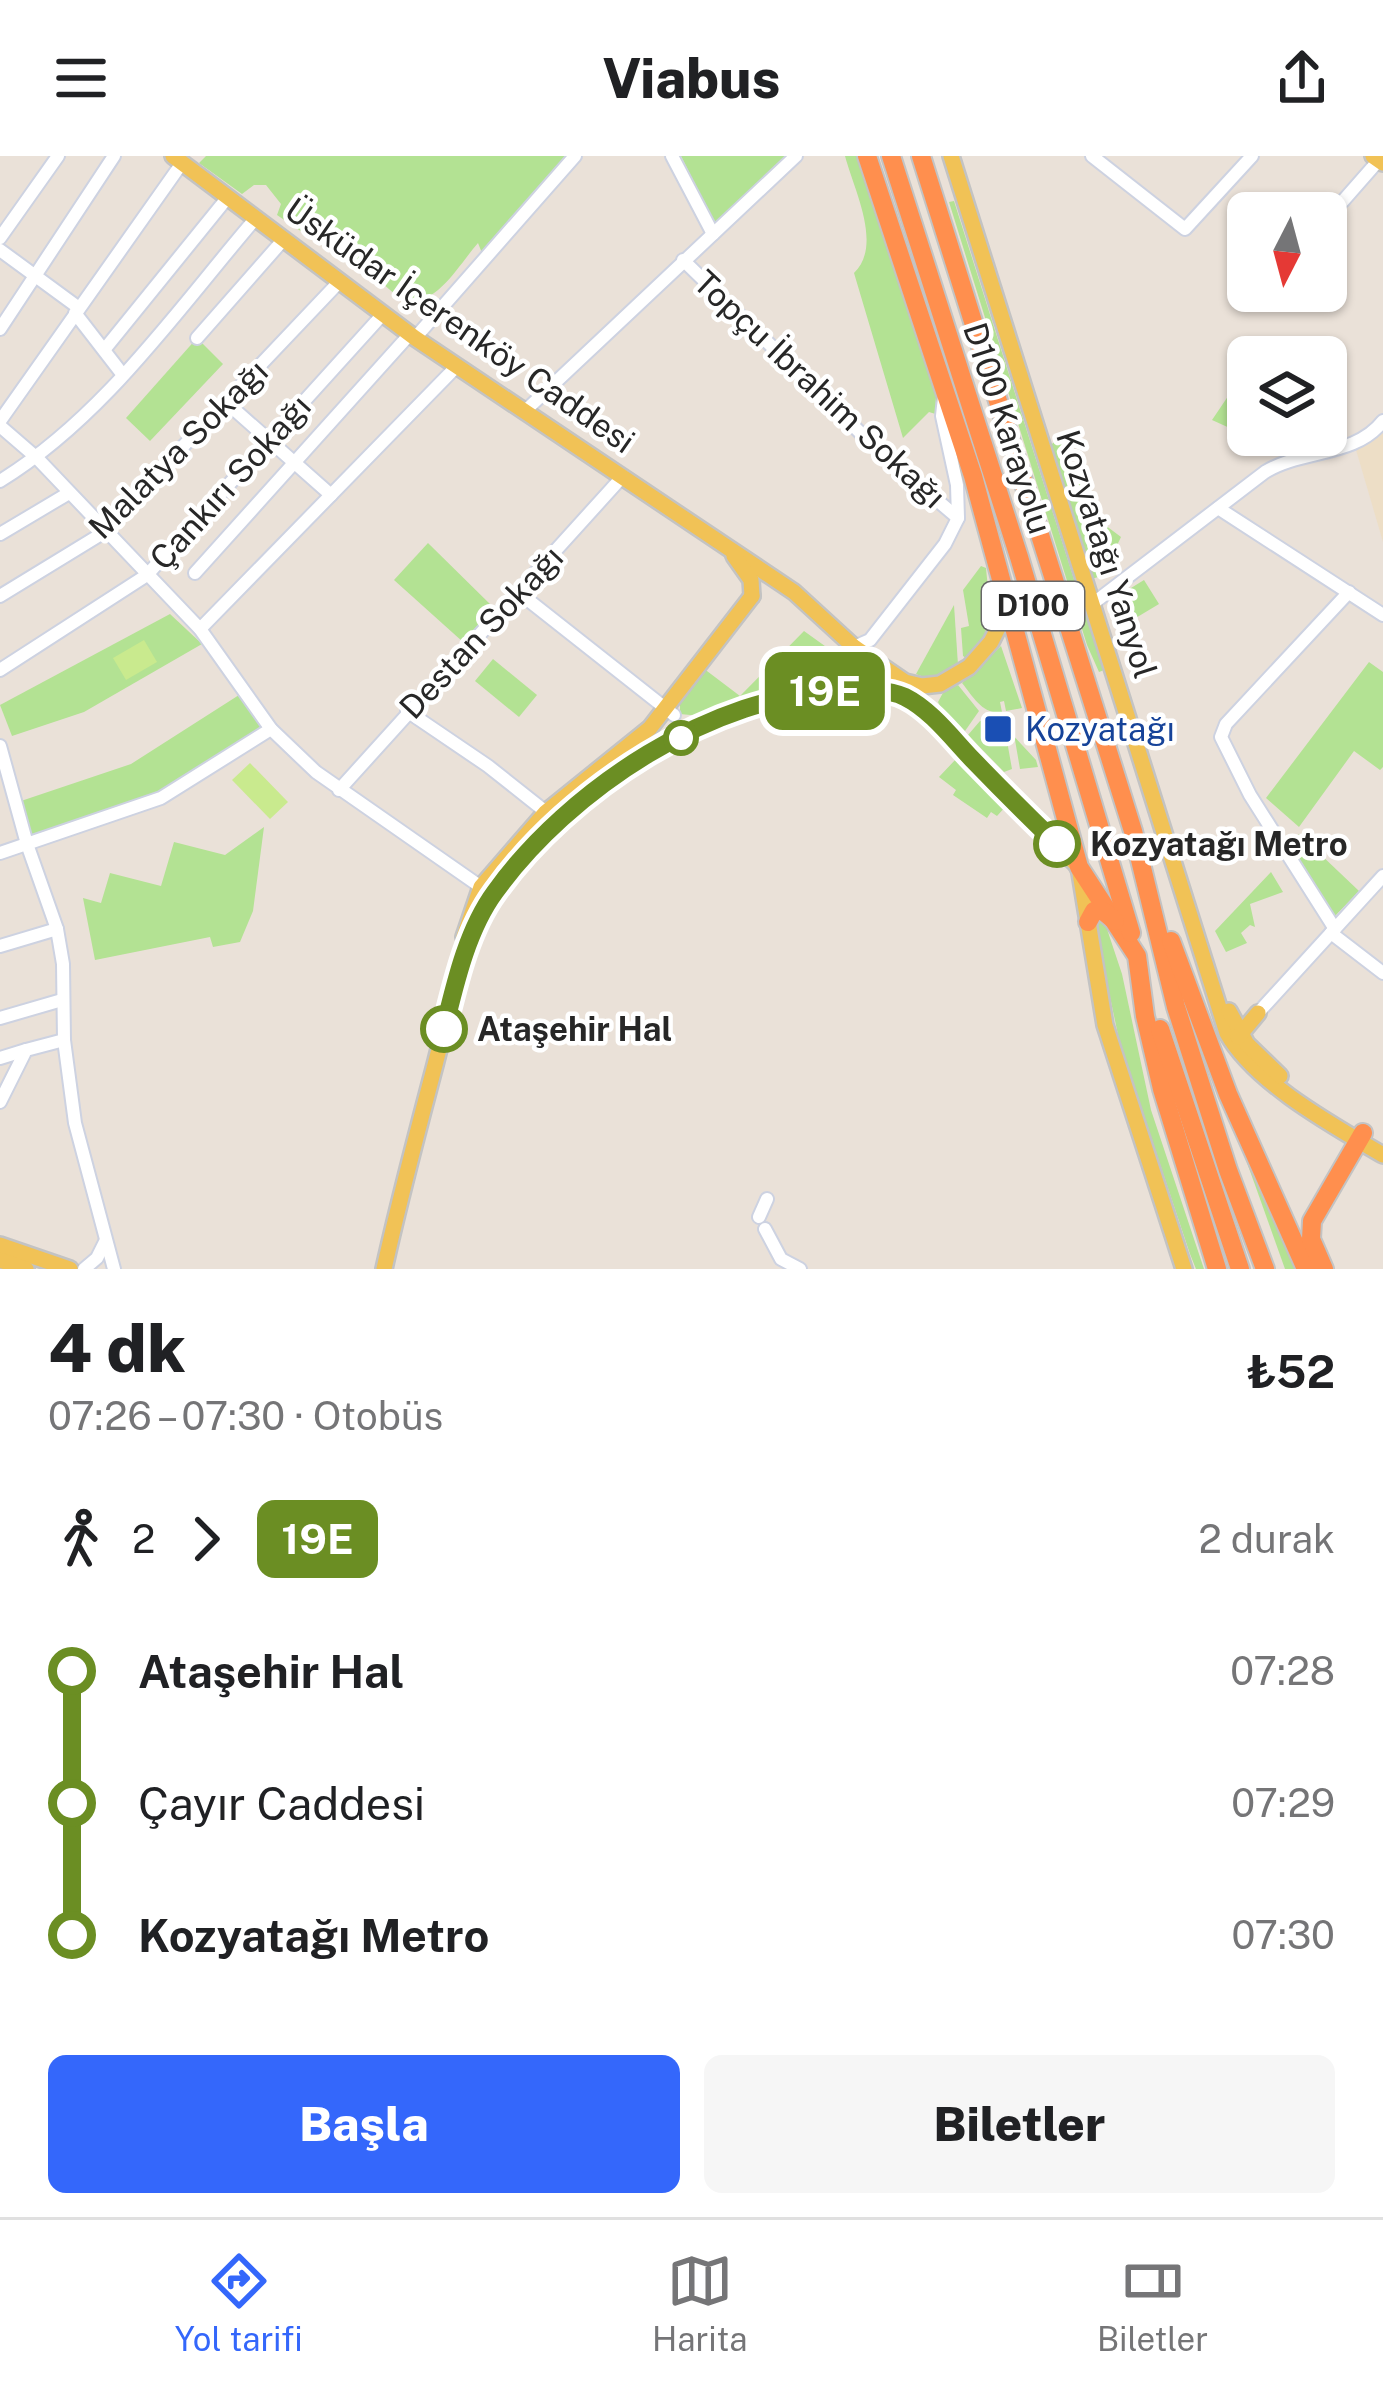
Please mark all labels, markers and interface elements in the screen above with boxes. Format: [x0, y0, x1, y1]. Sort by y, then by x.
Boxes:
icon: menu [48, 45, 114, 111]
icon: share [1269, 45, 1335, 111]
text: Viabus [602, 47, 781, 110]
street label: Üsküdar İçerenköy Caddesi [278, 188, 643, 460]
north arrow [1227, 192, 1347, 312]
map controls [1227, 192, 1347, 456]
street label: Topçu İbrahim Sokağı [686, 262, 954, 515]
street label: D100 Karayolu [956, 318, 1060, 538]
button: layers [1227, 336, 1347, 456]
street label: Malatya Sokağı [81, 352, 275, 546]
street label: Çankırı Sokağı [142, 387, 318, 577]
street label: Kozyatağı Yanyol [1049, 425, 1165, 683]
street label: Destan Sokağı [392, 538, 570, 726]
road number: D100 [982, 582, 1084, 630]
line badge: 19E [756, 652, 894, 730]
text: 19E [789, 666, 861, 715]
place label: Kozyatağı [1025, 710, 1175, 748]
marker: Kozyatağı [982, 713, 1014, 745]
unlabelled marker [665, 722, 697, 754]
marker: Kozyatağı Metro [1035, 822, 1079, 866]
place label: Kozyatağı Metro [1090, 825, 1348, 863]
marker: Ataşehir Hal [422, 1007, 466, 1051]
place label: Ataşehir Hal [477, 1010, 672, 1048]
text: 4 dk [48, 1309, 186, 1387]
text: ₺52 [1247, 1345, 1335, 1398]
text: 07:26 – 07:30 · Otobüs [48, 1393, 443, 1439]
icon: walk [48, 1506, 114, 1572]
icon: forward [173, 1506, 239, 1572]
text: 19E [281, 1514, 354, 1563]
text: 2 [132, 1516, 155, 1562]
text: 2 durak [1199, 1516, 1335, 1562]
text: Ataşehir Hal [138, 1645, 404, 1698]
text: 07:28 [1230, 1648, 1335, 1694]
text: Çayır Caddesi [138, 1777, 425, 1830]
text: 07:29 [1231, 1780, 1335, 1826]
text: Kozyatağı Metro [138, 1909, 489, 1962]
text: 07:30 [1231, 1912, 1335, 1958]
button: Başla [48, 2055, 680, 2193]
button: Biletler [704, 2055, 1335, 2193]
tab: Yol tarifi [175, 2248, 302, 2358]
tab: Harita [652, 2248, 747, 2358]
tab: Biletler [1097, 2248, 1208, 2358]

